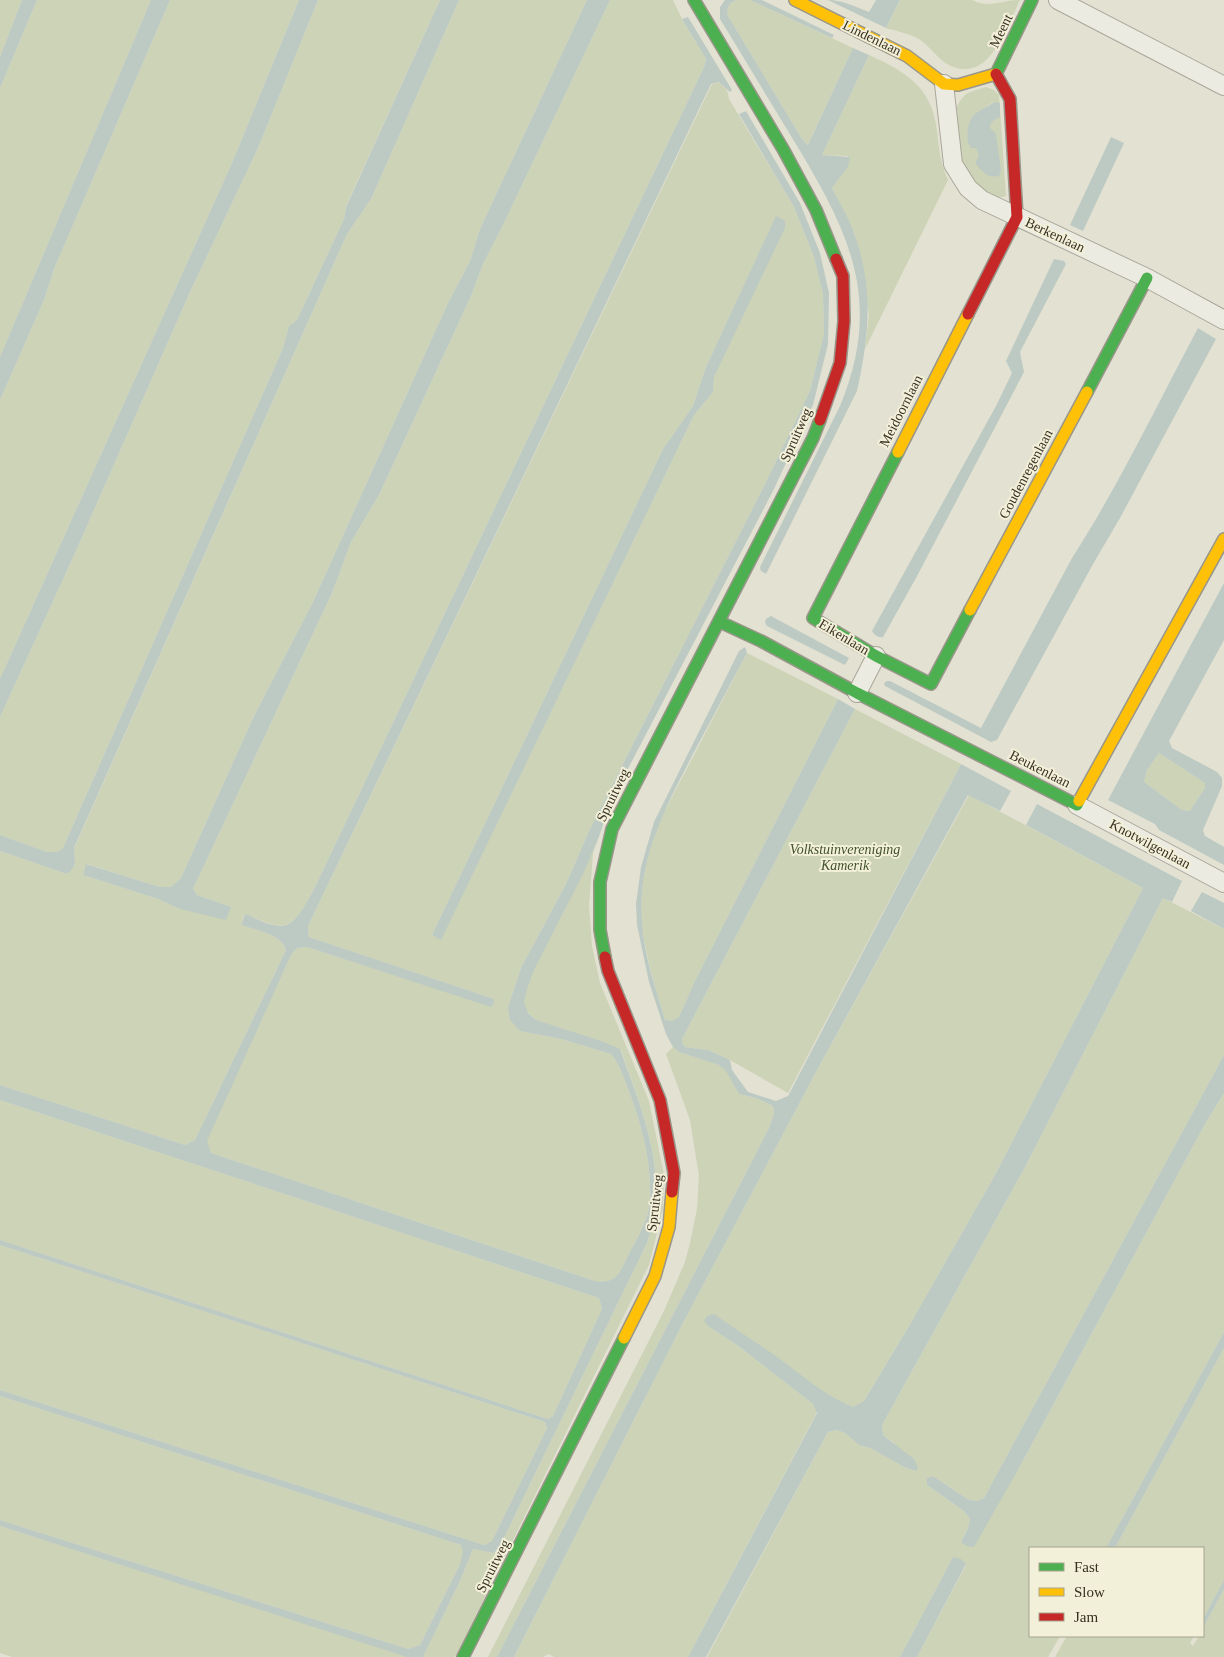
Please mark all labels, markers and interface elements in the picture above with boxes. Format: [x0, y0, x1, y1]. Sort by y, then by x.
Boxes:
street label: Meent [986, 12, 1016, 50]
street label: Lindenlaan [840, 17, 904, 59]
street label: Berkenlaan [1023, 215, 1087, 255]
street label: Meidoornlaan [876, 373, 926, 449]
street label: Spruitweg [777, 406, 815, 464]
street label: Goudenregenlaan [996, 427, 1056, 521]
street label: Eikenlaan [816, 616, 872, 658]
street label: Beukenlaan [1007, 747, 1073, 791]
street label: Spruitweg [594, 766, 632, 824]
street label: Knotwilgenlaan [1107, 816, 1193, 872]
park label: Volkstuinvereniging Kamerik [790, 842, 900, 873]
street label: Spruitweg [644, 1174, 666, 1232]
street label: Spruitweg [473, 1537, 513, 1595]
legend [1029, 1547, 1204, 1637]
text: Fast [1074, 1559, 1100, 1575]
text: Slow [1074, 1584, 1105, 1600]
text: Jam [1074, 1609, 1098, 1625]

